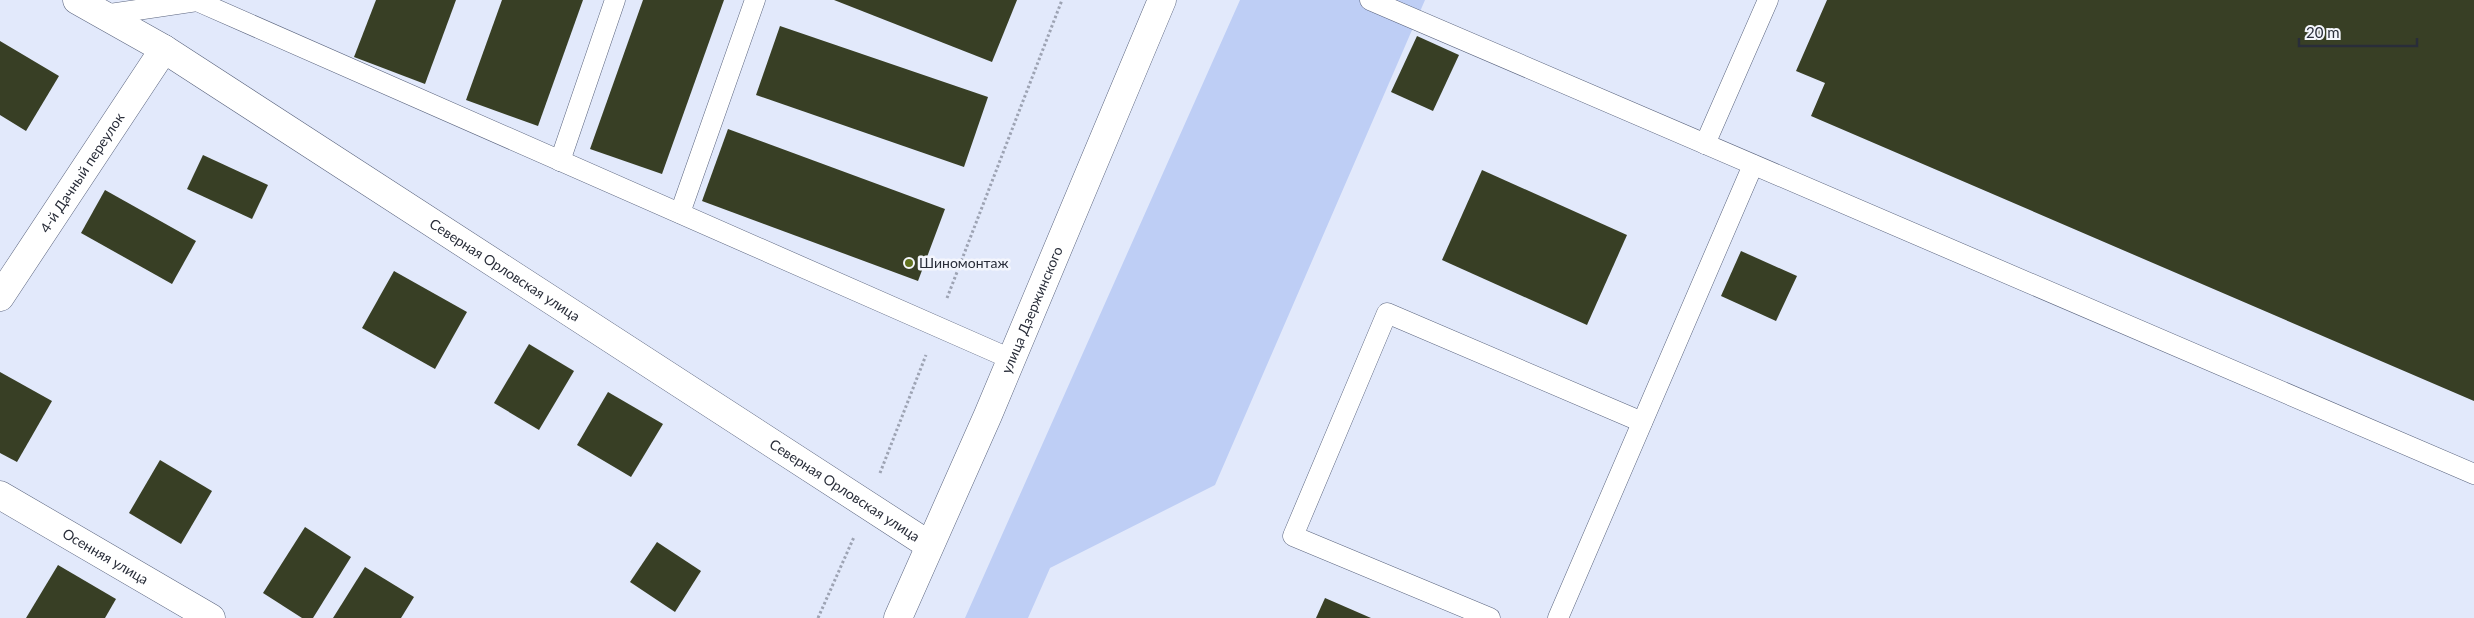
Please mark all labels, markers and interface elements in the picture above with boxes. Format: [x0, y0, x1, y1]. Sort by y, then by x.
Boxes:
scale bar [2299, 15, 2416, 47]
text: 20 m [2306, 23, 2340, 41]
street label: 4-й Дачный переулок [36, 109, 128, 236]
street label: Северная Орловская улица [427, 215, 583, 324]
street label: улица Дзержинского [997, 244, 1066, 376]
place label: Шиномонтаж [919, 254, 1009, 271]
marker: Шиномонтаж [903, 257, 915, 269]
street label: Северная Орловская улица [767, 435, 923, 545]
street label: Осенняя улица [60, 524, 152, 588]

